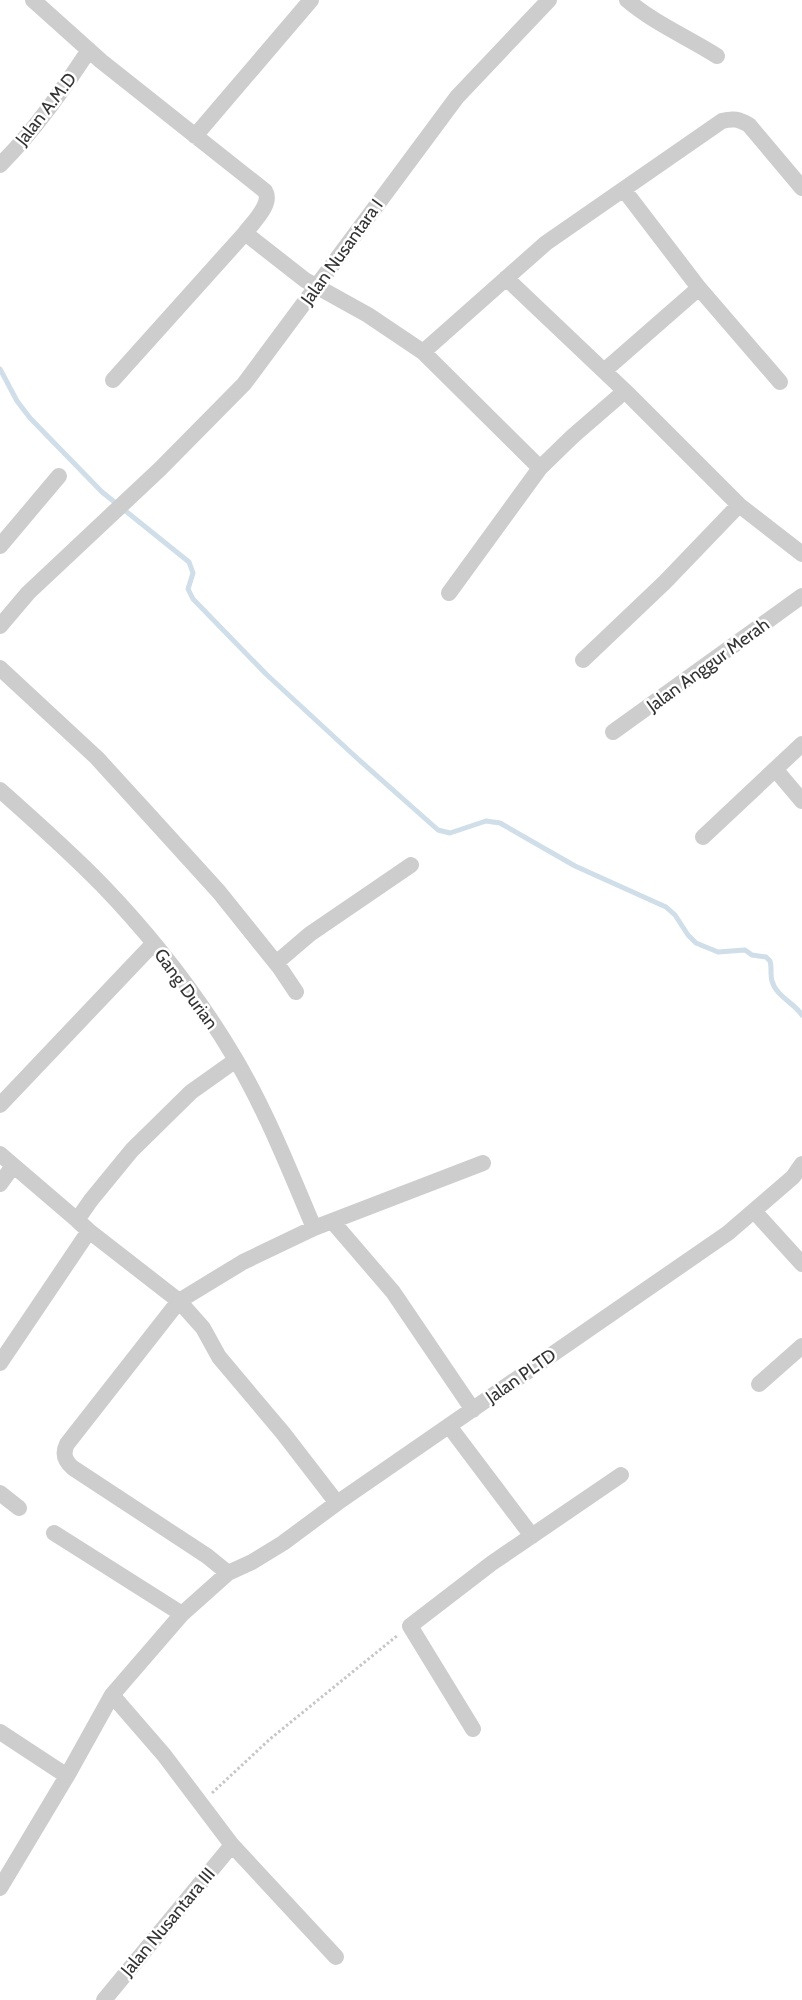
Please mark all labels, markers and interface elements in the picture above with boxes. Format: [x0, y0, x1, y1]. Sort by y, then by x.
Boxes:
street label: Jalan A.M.D [10, 68, 81, 151]
street label: Jalan Nusantara I [296, 195, 388, 310]
street label: Jalan Anggur Merah [642, 613, 773, 717]
street label: Gang Durian [149, 944, 223, 1034]
street label: Jalan PLTD [481, 1344, 560, 1409]
street label: Jalan Nusantara III [116, 1863, 220, 1981]

